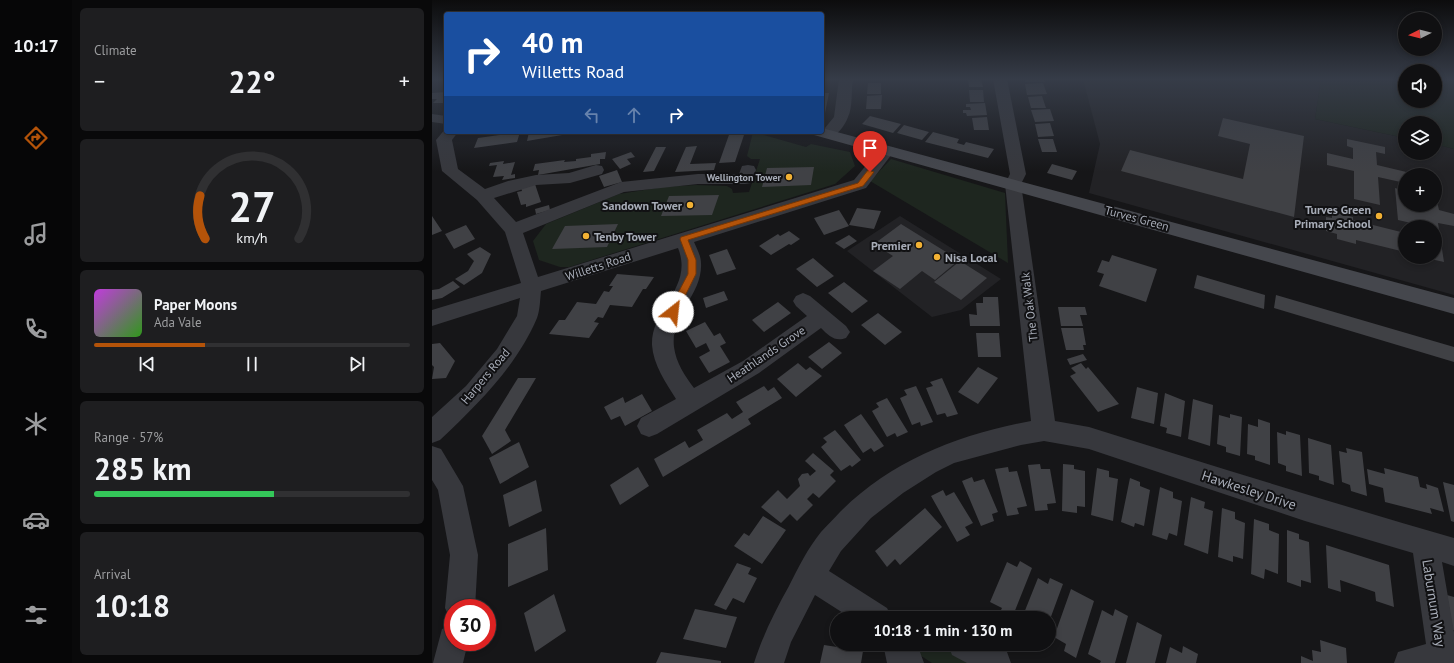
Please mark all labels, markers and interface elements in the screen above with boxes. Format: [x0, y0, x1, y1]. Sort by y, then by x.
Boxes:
north arrow [1398, 12, 1442, 56]
map controls [1398, 12, 1442, 264]
text: 40 m [522, 24, 583, 61]
icon: right [456, 28, 508, 80]
text: 10:17 [13, 34, 59, 57]
text: Climate [94, 42, 137, 59]
text: Willetts Road [522, 60, 624, 83]
text: 22° [228, 62, 276, 101]
button: sound [1398, 64, 1442, 108]
text: − [94, 67, 105, 95]
text: + [399, 67, 410, 95]
icon: left [581, 104, 603, 126]
icon: ahead [623, 104, 645, 126]
icon: right [665, 104, 687, 126]
button: layers [1398, 116, 1442, 160]
icon: directions [22, 124, 50, 152]
pin [853, 131, 887, 172]
icon: arrive [859, 137, 881, 159]
button: + [1398, 168, 1442, 212]
place label: Wellington Tower [707, 171, 781, 184]
marker: Wellington Tower [784, 172, 794, 182]
text: 27 [228, 179, 276, 232]
place label: Sandown Tower [602, 198, 683, 213]
marker: Sandown Tower [685, 200, 695, 210]
street label: Turves Green [1103, 202, 1171, 234]
place label: Turves Green Primary School [1294, 202, 1371, 231]
marker: Turves Green Primary School [1374, 211, 1384, 221]
icon: music [22, 220, 50, 248]
button: − [1398, 220, 1442, 264]
text: km/h [236, 227, 268, 246]
place label: Tenby Tower [594, 229, 657, 244]
marker: Tenby Tower [581, 231, 591, 241]
place label: Premier [871, 238, 912, 253]
marker: Premier [914, 240, 924, 250]
street label: Willetts Road [563, 248, 633, 284]
place label: Nisa Local [945, 250, 998, 265]
marker: Nisa Local [932, 252, 942, 262]
street label: The Oak Walk [1017, 271, 1041, 343]
position arrow [652, 291, 694, 333]
text: Paper Moons [154, 295, 237, 314]
text: Ada Vale [154, 314, 202, 331]
icon: phone [22, 315, 50, 343]
street label: Heathlands Grove [724, 322, 808, 386]
street label: Harpers Road [457, 345, 513, 407]
icon: previous [136, 353, 158, 375]
icon: pause [241, 353, 263, 375]
icon: next [346, 353, 368, 375]
icon: climate [22, 410, 50, 438]
text: Range · 57% [94, 429, 163, 446]
text: 285 km [94, 449, 192, 488]
street label: Hawkesley Drive [1200, 466, 1298, 514]
icon: car [22, 506, 50, 534]
street label: Laburnum Way [1418, 558, 1450, 648]
text: Arrival [94, 566, 130, 583]
text: 10:18 [94, 586, 170, 625]
speed limit sign: 30 [444, 599, 496, 651]
icon: filters [22, 601, 50, 629]
text: 10:18 · 1 min · 130 m [874, 621, 1012, 640]

